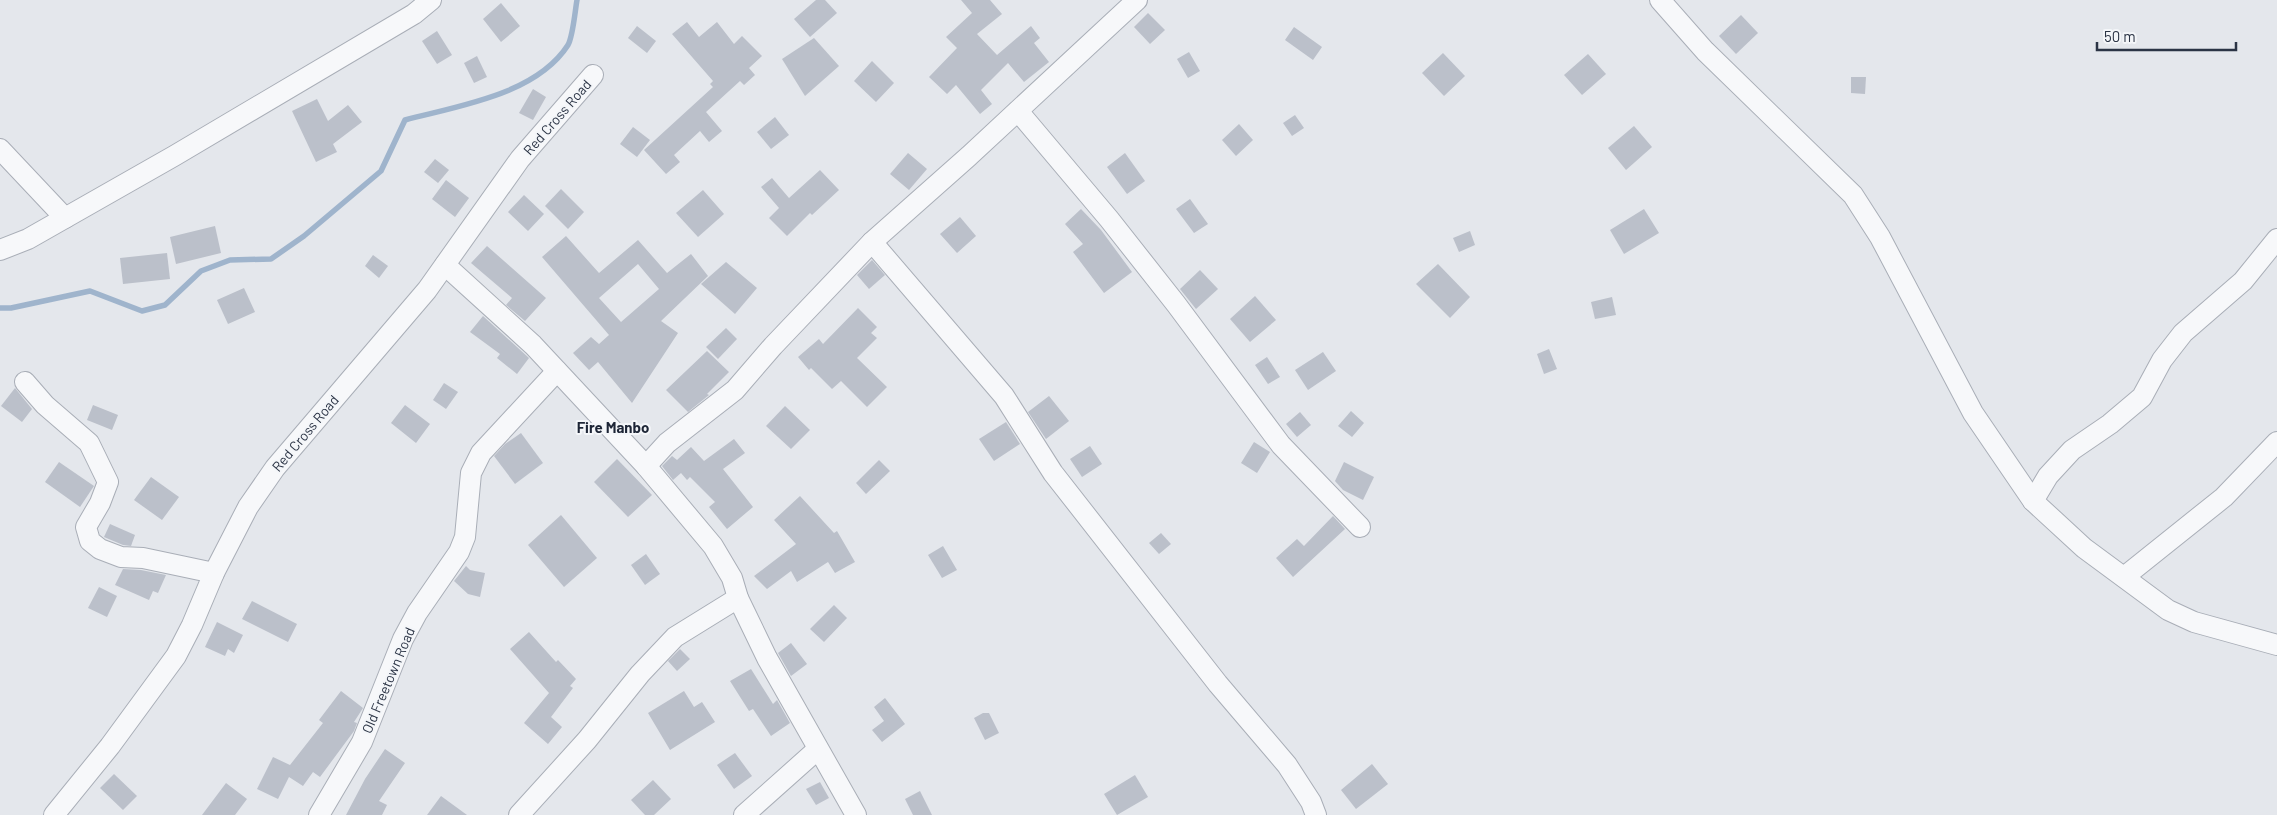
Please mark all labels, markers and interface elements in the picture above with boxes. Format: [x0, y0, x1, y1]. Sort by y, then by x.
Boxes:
scale bar [2097, 20, 2236, 52]
text: 50 m [2104, 27, 2136, 45]
street label: Red Cross Road [520, 76, 594, 158]
street label: Red Cross Road [268, 391, 342, 475]
district label: Fire Manbo [577, 418, 649, 436]
street label: Old Freetown Road [358, 624, 418, 736]

